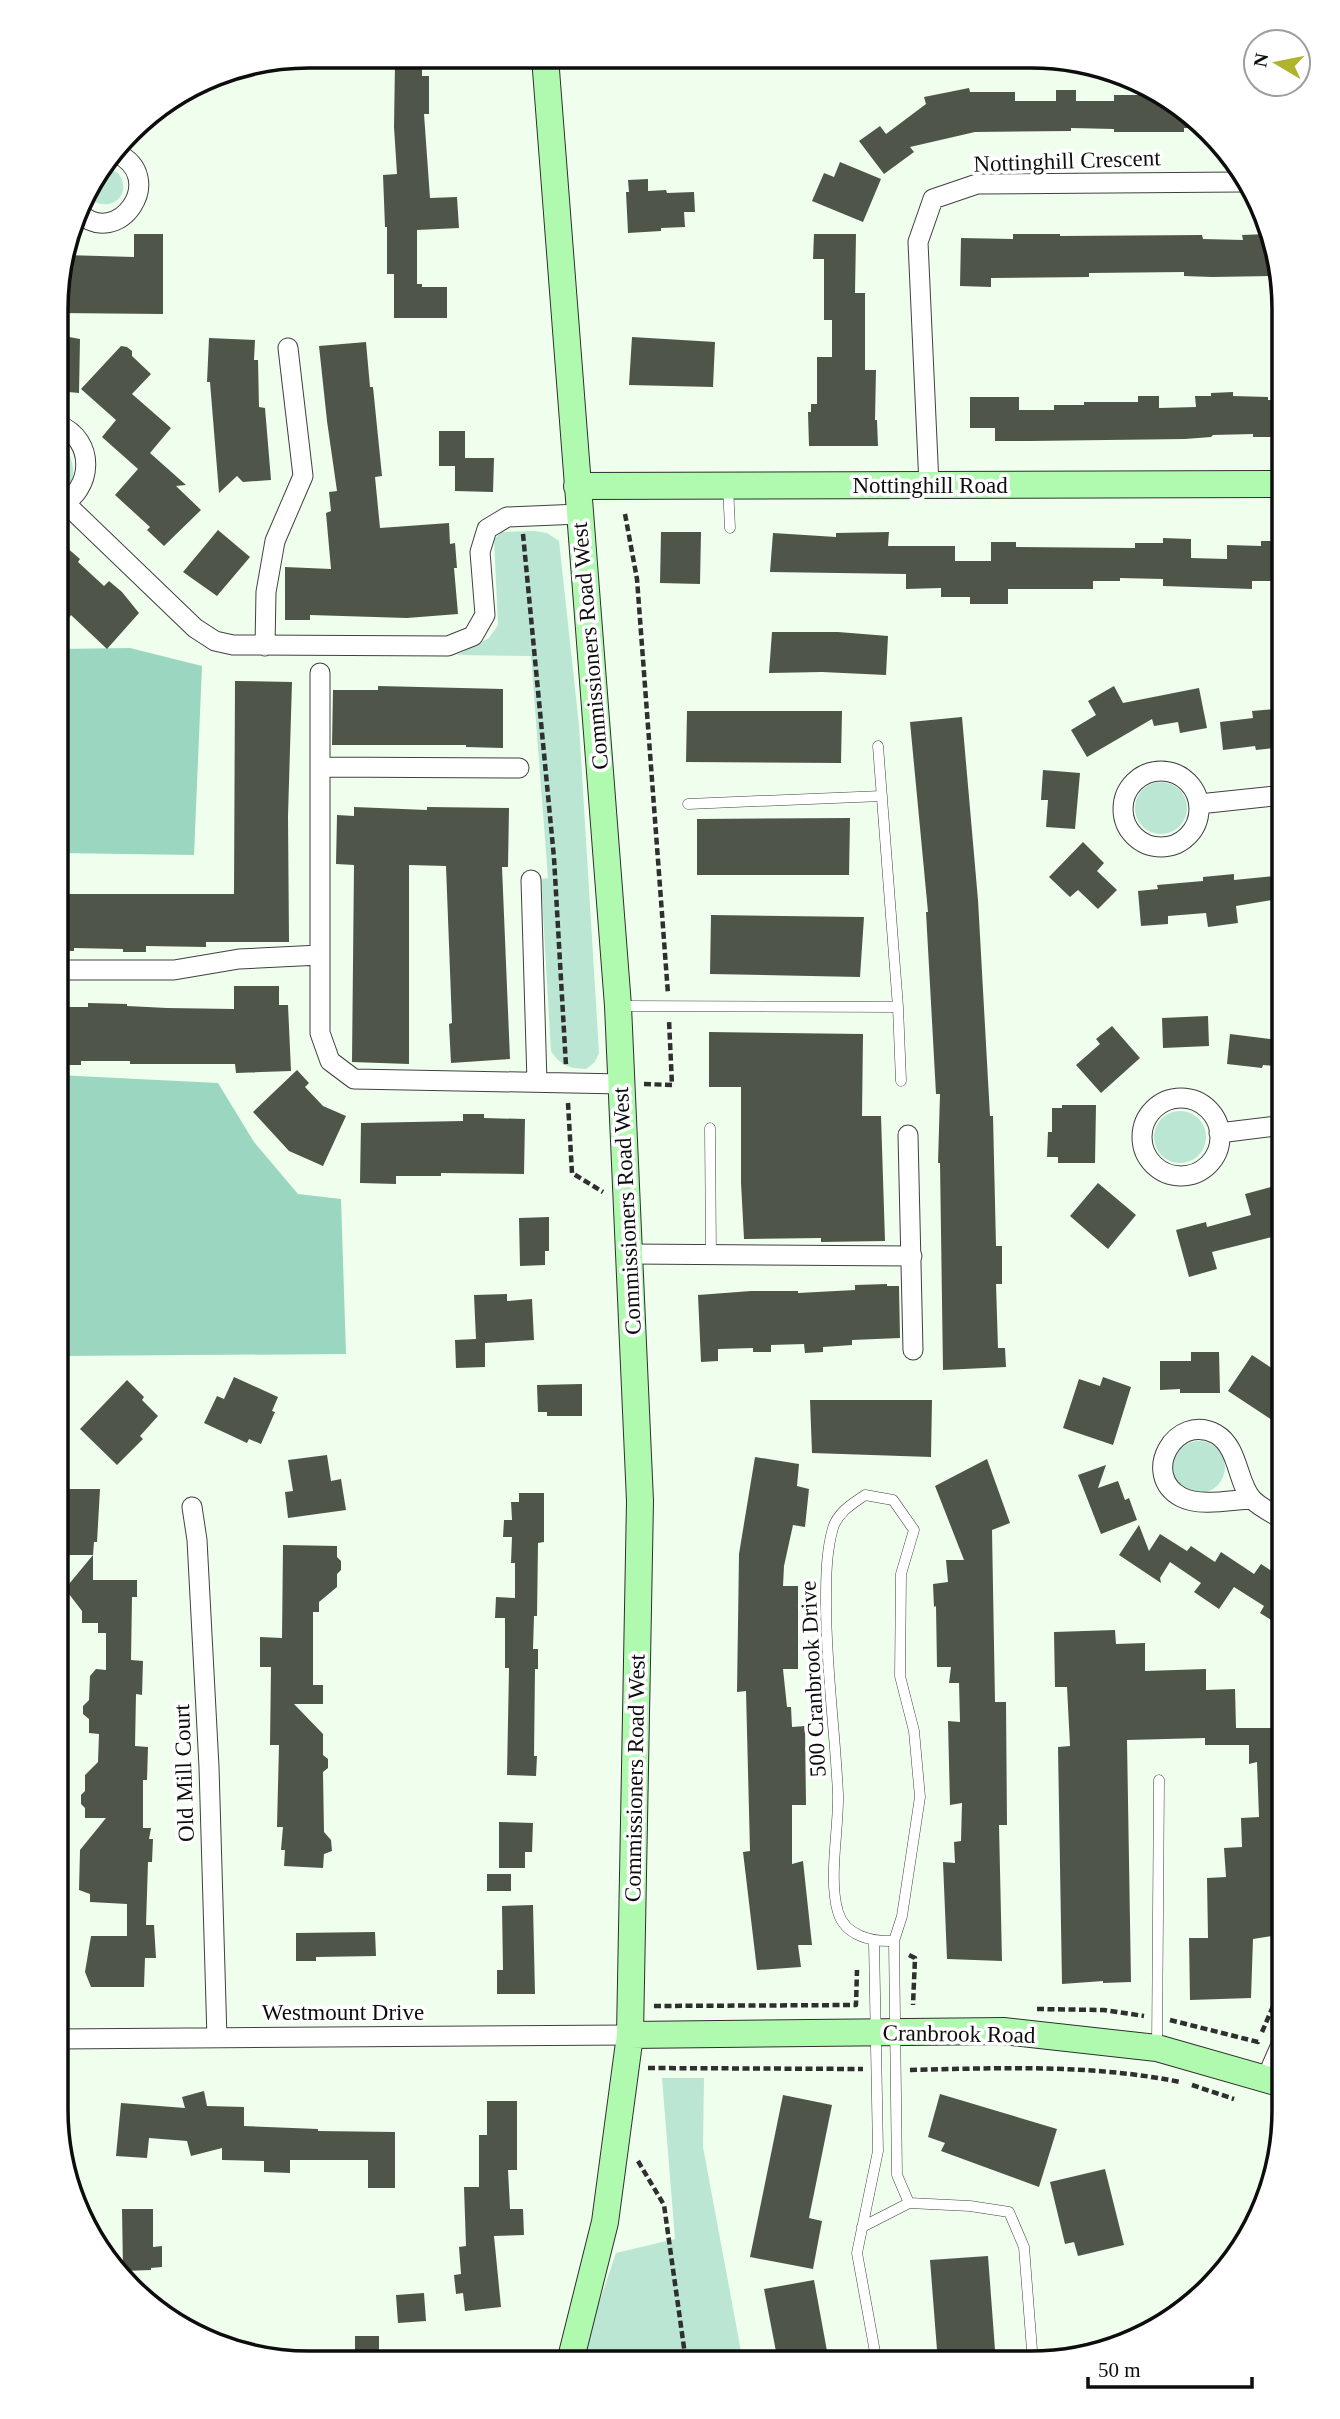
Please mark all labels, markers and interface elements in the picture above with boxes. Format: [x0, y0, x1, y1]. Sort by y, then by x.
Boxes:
north arrow [1242, 28, 1312, 98]
text: N [1249, 51, 1272, 69]
street label: Nottinghill Crescent [973, 145, 1162, 177]
street label: Nottinghill Road [852, 473, 1008, 498]
street label: Commissioners Road West [567, 521, 613, 771]
street label: Commissioners Road West [608, 1086, 646, 1336]
street label: 500 Cranbrook Drive [795, 1580, 831, 1778]
street label: Commissioners Road West [620, 1653, 650, 1902]
street label: Old Mill Court [169, 1703, 199, 1842]
street label: Westmount Drive [262, 2000, 424, 2025]
street label: Cranbrook Road [882, 2020, 1036, 2048]
scale bar [1088, 2346, 1252, 2390]
text: 50 m [1098, 2358, 1141, 2382]

